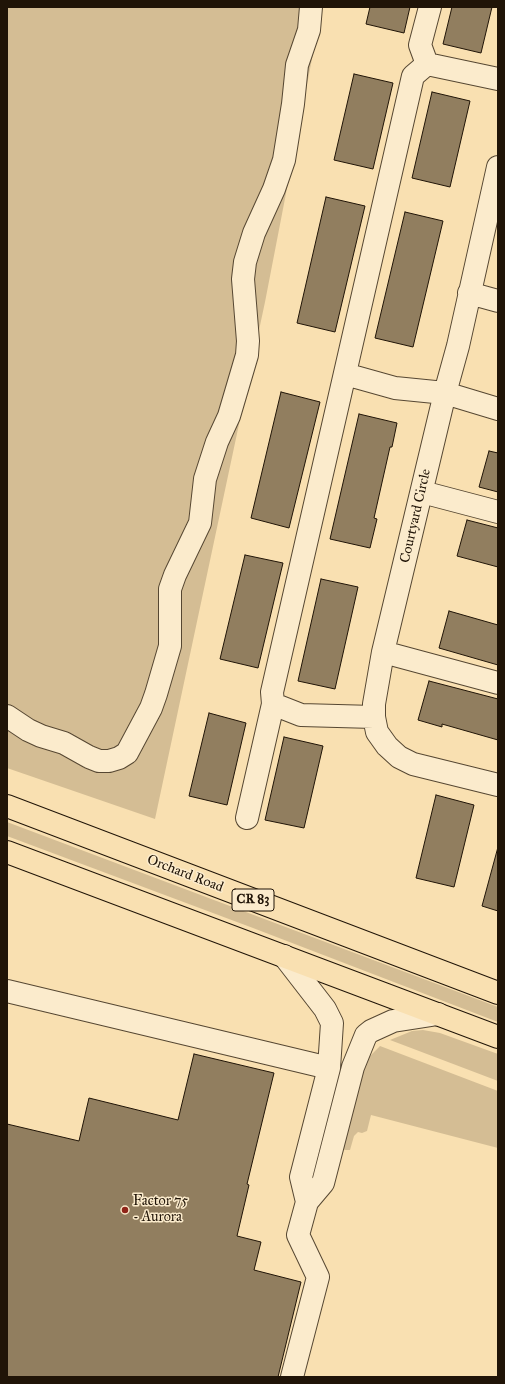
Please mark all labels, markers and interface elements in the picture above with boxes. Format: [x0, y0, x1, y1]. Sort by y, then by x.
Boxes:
street label: Courtyard Circle [397, 467, 435, 565]
street label: Orchard Road [144, 852, 226, 896]
road number: CR 83 [232, 889, 274, 911]
place label: Factor 75 - Aurora [133, 1194, 188, 1226]
marker: Factor 75 - Aurora [120, 1205, 130, 1215]

